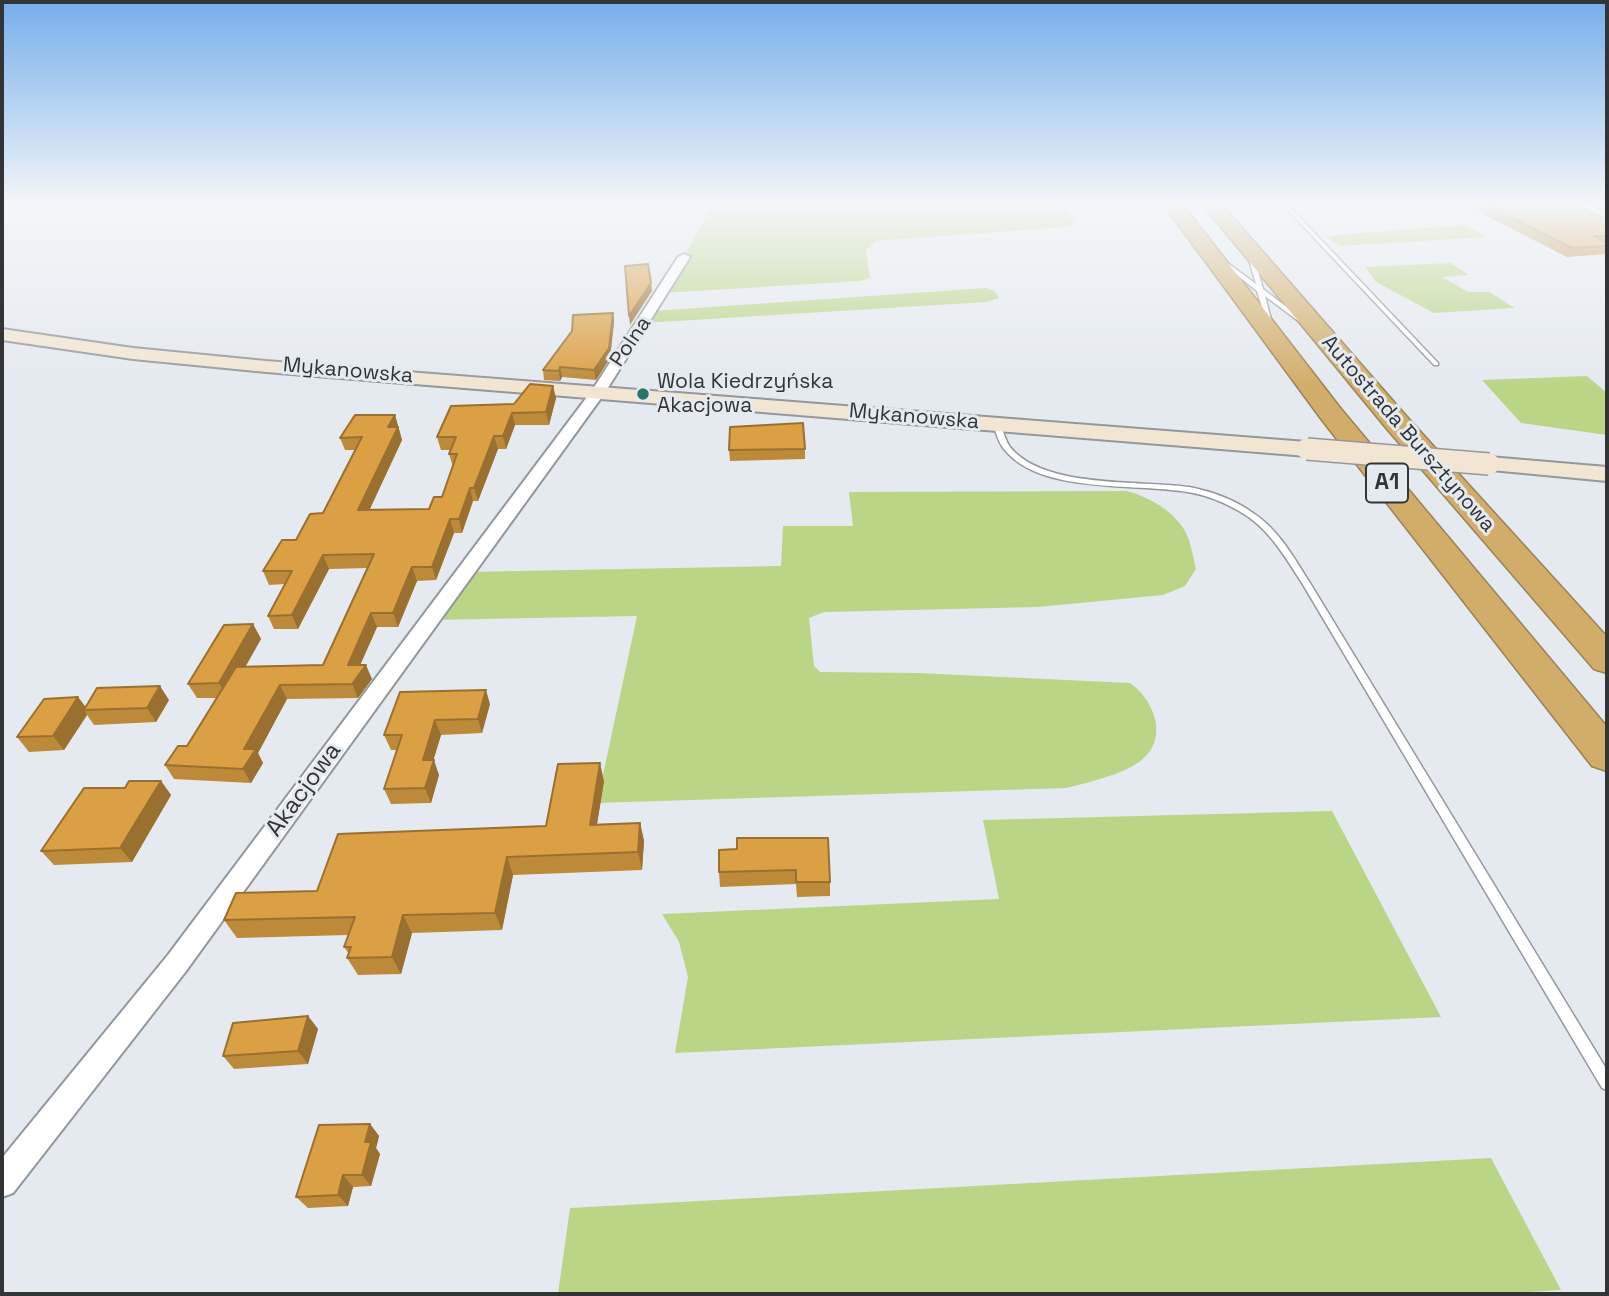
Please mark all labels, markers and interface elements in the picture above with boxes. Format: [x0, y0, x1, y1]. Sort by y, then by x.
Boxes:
street label: Polna [605, 312, 657, 372]
street label: Autostrada Bursztynowa [1316, 330, 1500, 538]
street label: Mykanowska [282, 353, 414, 389]
place label: Wola Kiedrzyńska Akacjowa [657, 369, 833, 419]
marker: Wola Kiedrzyńska Akacjowa [635, 386, 651, 402]
street label: Mykanowska [848, 399, 980, 435]
road number: A1 [1366, 463, 1408, 503]
street label: Akacjowa [260, 737, 348, 843]

